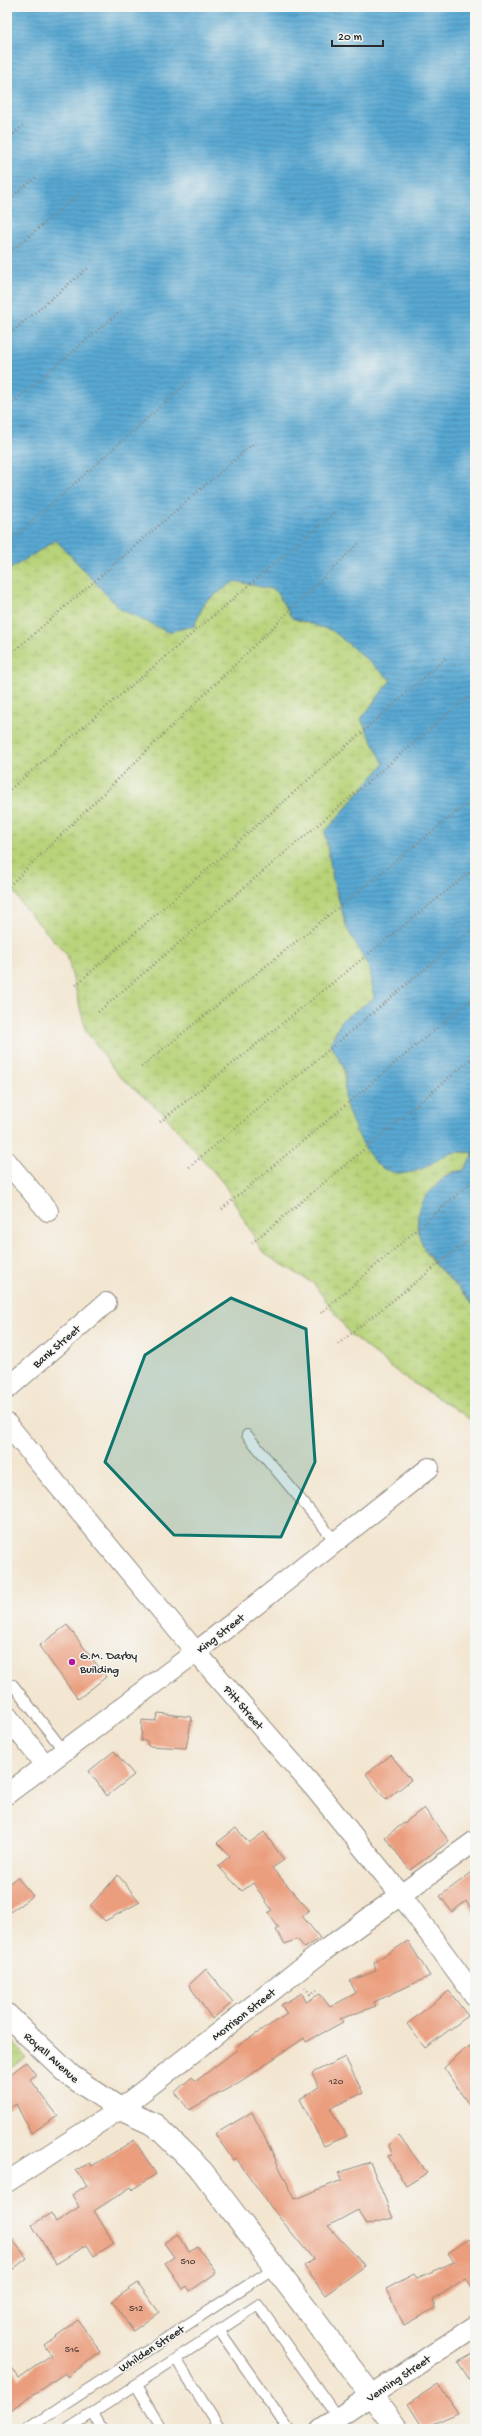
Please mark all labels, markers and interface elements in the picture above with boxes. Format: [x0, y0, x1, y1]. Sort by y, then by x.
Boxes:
scale bar [332, 22, 383, 48]
text: 20 m [338, 31, 363, 45]
street label: Bank Street [30, 1322, 85, 1373]
street label: King Street [195, 1611, 249, 1658]
place label: G.M. Darby Building [79, 1650, 137, 1678]
marker: G.M. Darby Building [67, 1657, 77, 1667]
street label: Pitt Street [219, 1683, 266, 1734]
street label: Morrison Street [210, 1986, 280, 2045]
street label: Royall Avenue [20, 2030, 82, 2087]
house number: 120 [328, 2076, 344, 2088]
house number: 510 [181, 2256, 196, 2268]
house number: 512 [129, 2303, 143, 2315]
street label: Whilden Street [117, 2323, 189, 2376]
house number: 516 [65, 2344, 80, 2356]
street label: Venning Street [364, 2352, 435, 2407]

